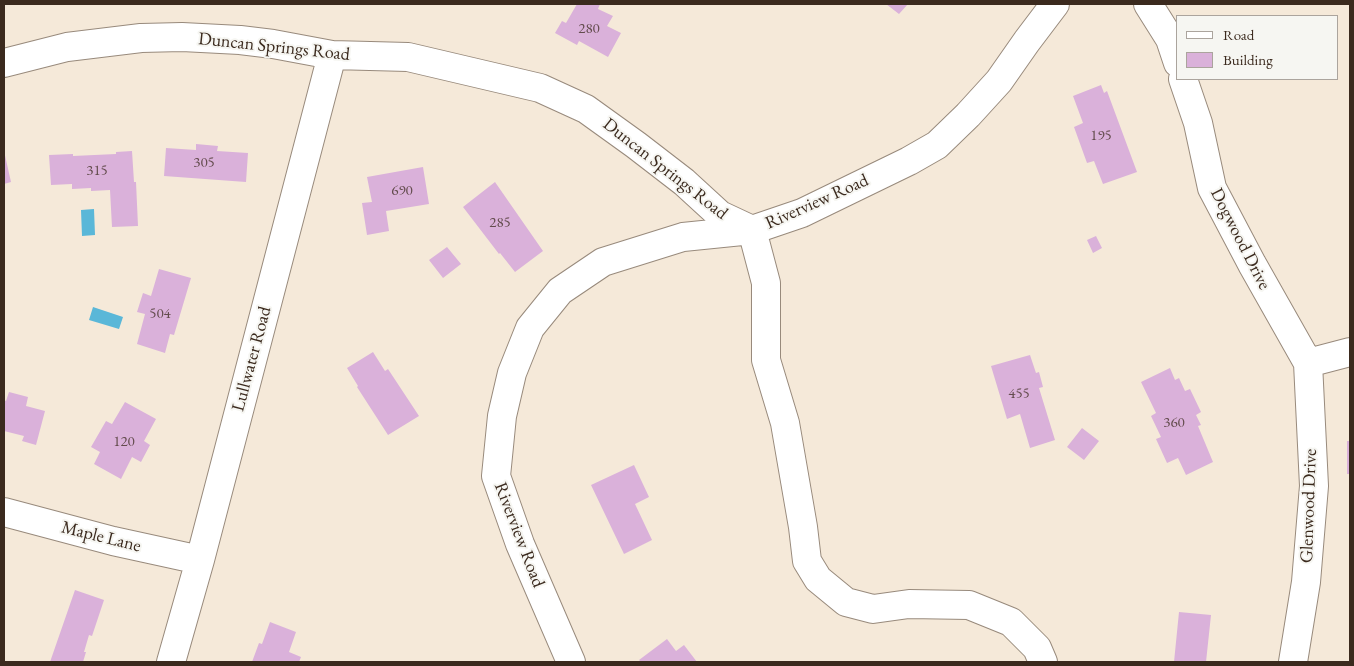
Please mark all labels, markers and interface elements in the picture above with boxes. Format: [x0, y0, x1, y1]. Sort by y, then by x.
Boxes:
legend [1176, 15, 1339, 80]
house number: 280 [578, 20, 600, 38]
text: Road [1223, 25, 1254, 44]
street label: Duncan Springs Road [197, 28, 351, 66]
text: Building [1223, 50, 1273, 69]
street label: Duncan Springs Road [598, 114, 732, 224]
house number: 195 [1090, 127, 1112, 145]
house number: 305 [193, 154, 215, 172]
house number: 315 [86, 162, 108, 180]
street label: Riverview Road [762, 170, 872, 234]
house number: 690 [391, 182, 413, 200]
street label: Dogwood Drive [1205, 185, 1275, 293]
house number: 285 [489, 214, 511, 232]
street label: Lullwater Road [228, 304, 276, 414]
house number: 504 [149, 305, 171, 323]
house number: 455 [1008, 385, 1030, 403]
house number: 360 [1163, 414, 1185, 432]
house number: 120 [113, 433, 135, 451]
street label: Glenwood Drive [1296, 448, 1322, 564]
street label: Riverview Road [489, 479, 549, 591]
street label: Maple Lane [59, 517, 143, 557]

